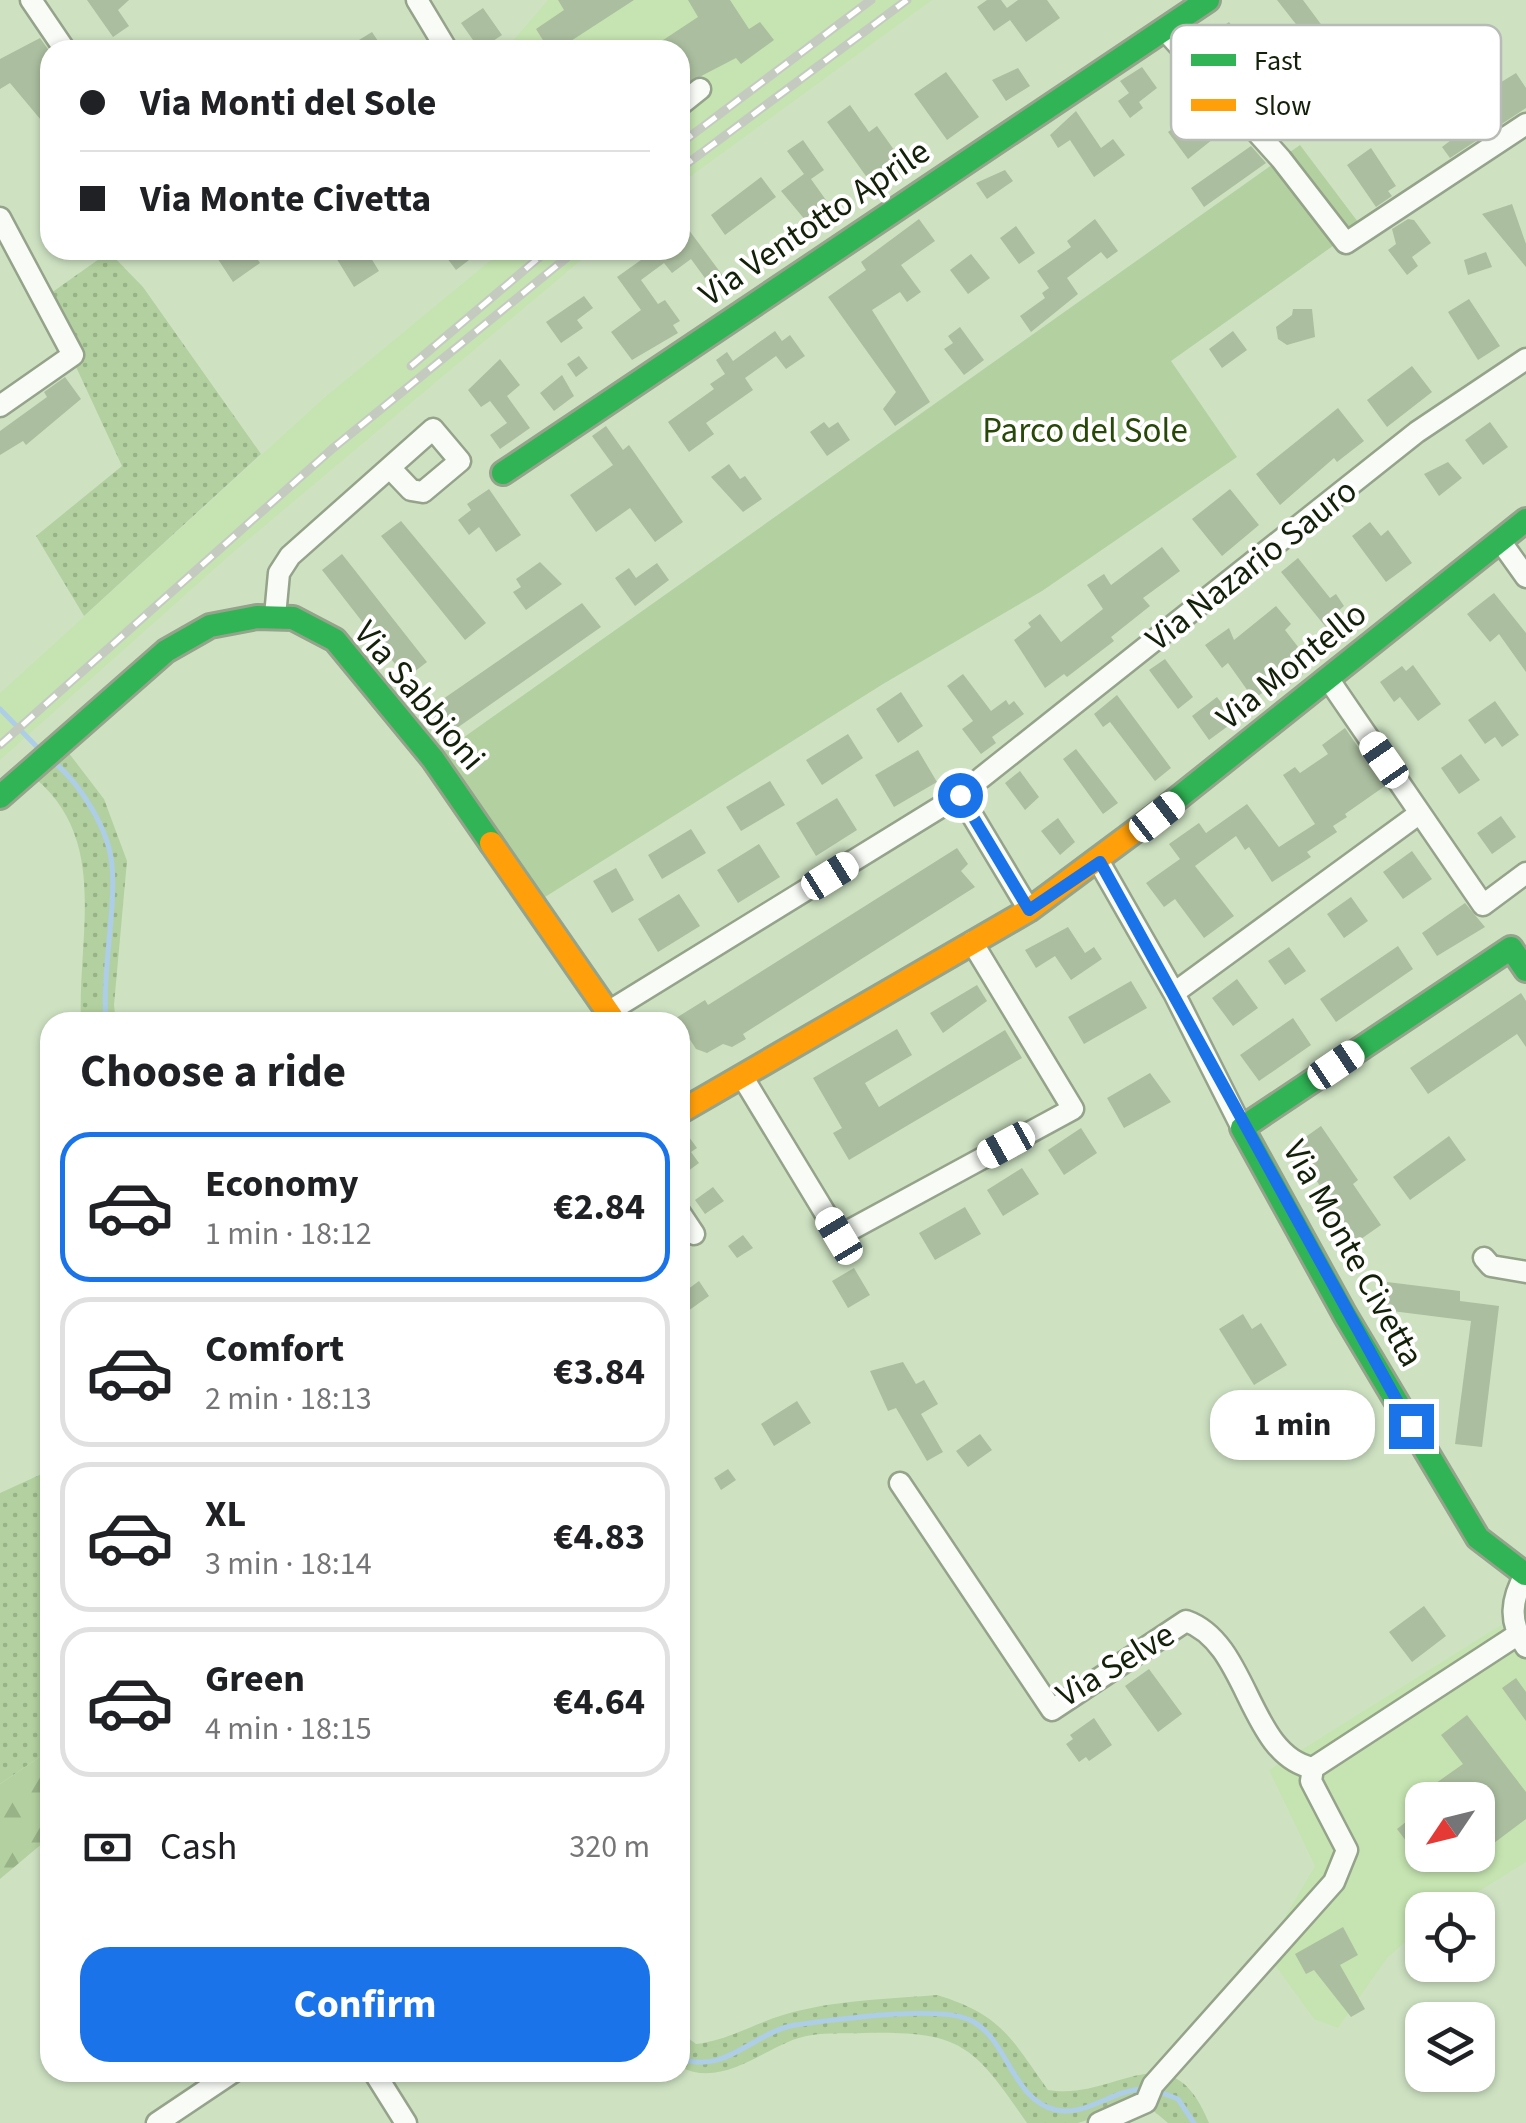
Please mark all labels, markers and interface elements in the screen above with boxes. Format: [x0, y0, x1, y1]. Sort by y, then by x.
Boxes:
legend [1171, 25, 1501, 140]
text: Fast [1254, 41, 1302, 81]
text: Via Monti del Sole [140, 76, 436, 130]
text: Slow [1254, 86, 1311, 126]
street label: Via Ventotto Aprile [689, 127, 940, 319]
text: Via Monte Civetta [140, 172, 431, 226]
park label: Parco del Sole [982, 406, 1188, 456]
street label: Via Nazario Sauro [1135, 466, 1368, 663]
street label: Via Montello [1206, 590, 1377, 742]
street label: Via Sabbioni [342, 610, 497, 781]
car [1355, 727, 1413, 793]
route start [938, 773, 983, 818]
car [1124, 787, 1190, 847]
car [797, 847, 863, 905]
car [1303, 1036, 1369, 1094]
text: Choose a ride [80, 1040, 346, 1104]
car [972, 1117, 1040, 1173]
street label: Via Monte Civetta [1270, 1131, 1436, 1376]
text: Economy [205, 1157, 358, 1211]
icon: car [85, 1162, 175, 1252]
text: €2.84 [553, 1180, 645, 1234]
car [811, 1203, 867, 1269]
text: 1 min · 18:12 [205, 1211, 372, 1257]
text: Comfort [205, 1322, 344, 1376]
icon: car [85, 1327, 175, 1417]
text: €3.84 [553, 1345, 645, 1399]
text: 2 min · 18:13 [205, 1376, 372, 1422]
callout: 1 min [1211, 1391, 1376, 1461]
text: 1 min [1254, 1402, 1331, 1448]
route end [1389, 1404, 1434, 1449]
text: XL [205, 1487, 246, 1541]
icon: car [85, 1492, 175, 1582]
text: €4.83 [553, 1510, 645, 1564]
text: 3 min · 18:14 [205, 1541, 372, 1587]
street label: Via Selve [1047, 1610, 1184, 1720]
text: Green [205, 1652, 305, 1706]
icon: car [85, 1657, 175, 1747]
text: €4.64 [553, 1675, 645, 1729]
text: 4 min · 18:15 [205, 1706, 372, 1752]
north arrow [1405, 1782, 1495, 1872]
map controls [1405, 1782, 1495, 2092]
icon: cash [80, 1820, 135, 1875]
text: Cash [160, 1820, 237, 1874]
text: 320 m [569, 1824, 650, 1870]
button: locate [1405, 1892, 1495, 1982]
button: Confirm [80, 1947, 650, 2062]
button: layers [1405, 2002, 1495, 2092]

